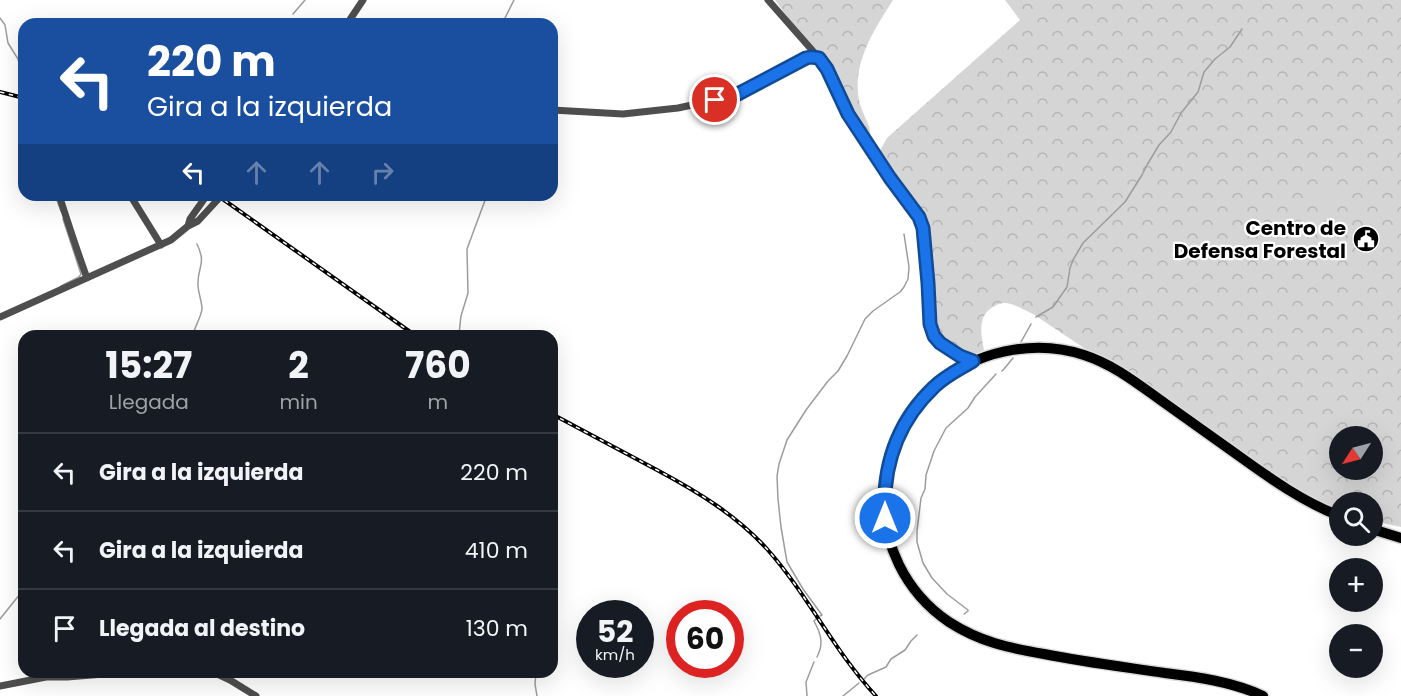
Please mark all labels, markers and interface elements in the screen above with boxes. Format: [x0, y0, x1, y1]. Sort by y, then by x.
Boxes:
text: 220 m [147, 32, 276, 91]
icon: left [48, 42, 126, 120]
pin [689, 74, 740, 125]
icon: arrive [698, 83, 731, 116]
text: Gira a la izquierda [147, 88, 392, 125]
icon: left [177, 156, 210, 189]
icon: ahead [240, 156, 273, 189]
icon: ahead [303, 156, 336, 189]
icon: right [366, 156, 399, 189]
place label: Centro de Defensa Forestal [1174, 214, 1346, 265]
public building icon: Centro de Defensa Forestal [1351, 224, 1381, 254]
text: 15:27 [105, 340, 192, 391]
text: 2 [288, 340, 309, 391]
text: 760 [405, 340, 471, 391]
text: Llegada [109, 388, 189, 416]
text: min [279, 388, 318, 416]
text: m [428, 388, 448, 416]
north arrow [1329, 426, 1383, 480]
map controls [1329, 426, 1383, 678]
icon: left [48, 456, 81, 489]
text: Gira a la izquierda [99, 457, 303, 488]
text: 220 m [460, 457, 528, 488]
position arrow [853, 486, 917, 550]
button: search [1329, 492, 1383, 546]
icon: left [48, 534, 81, 567]
text: Gira a la izquierda [99, 535, 303, 566]
text: 410 m [465, 535, 528, 566]
button: + [1329, 558, 1383, 612]
speed limit sign: 60 [666, 600, 744, 678]
text: 52 [597, 610, 633, 653]
icon: arrive [48, 612, 81, 645]
text: Llegada al destino [99, 613, 305, 644]
text: 130 m [466, 613, 528, 644]
button: − [1329, 624, 1383, 678]
text: km/h [595, 644, 635, 665]

